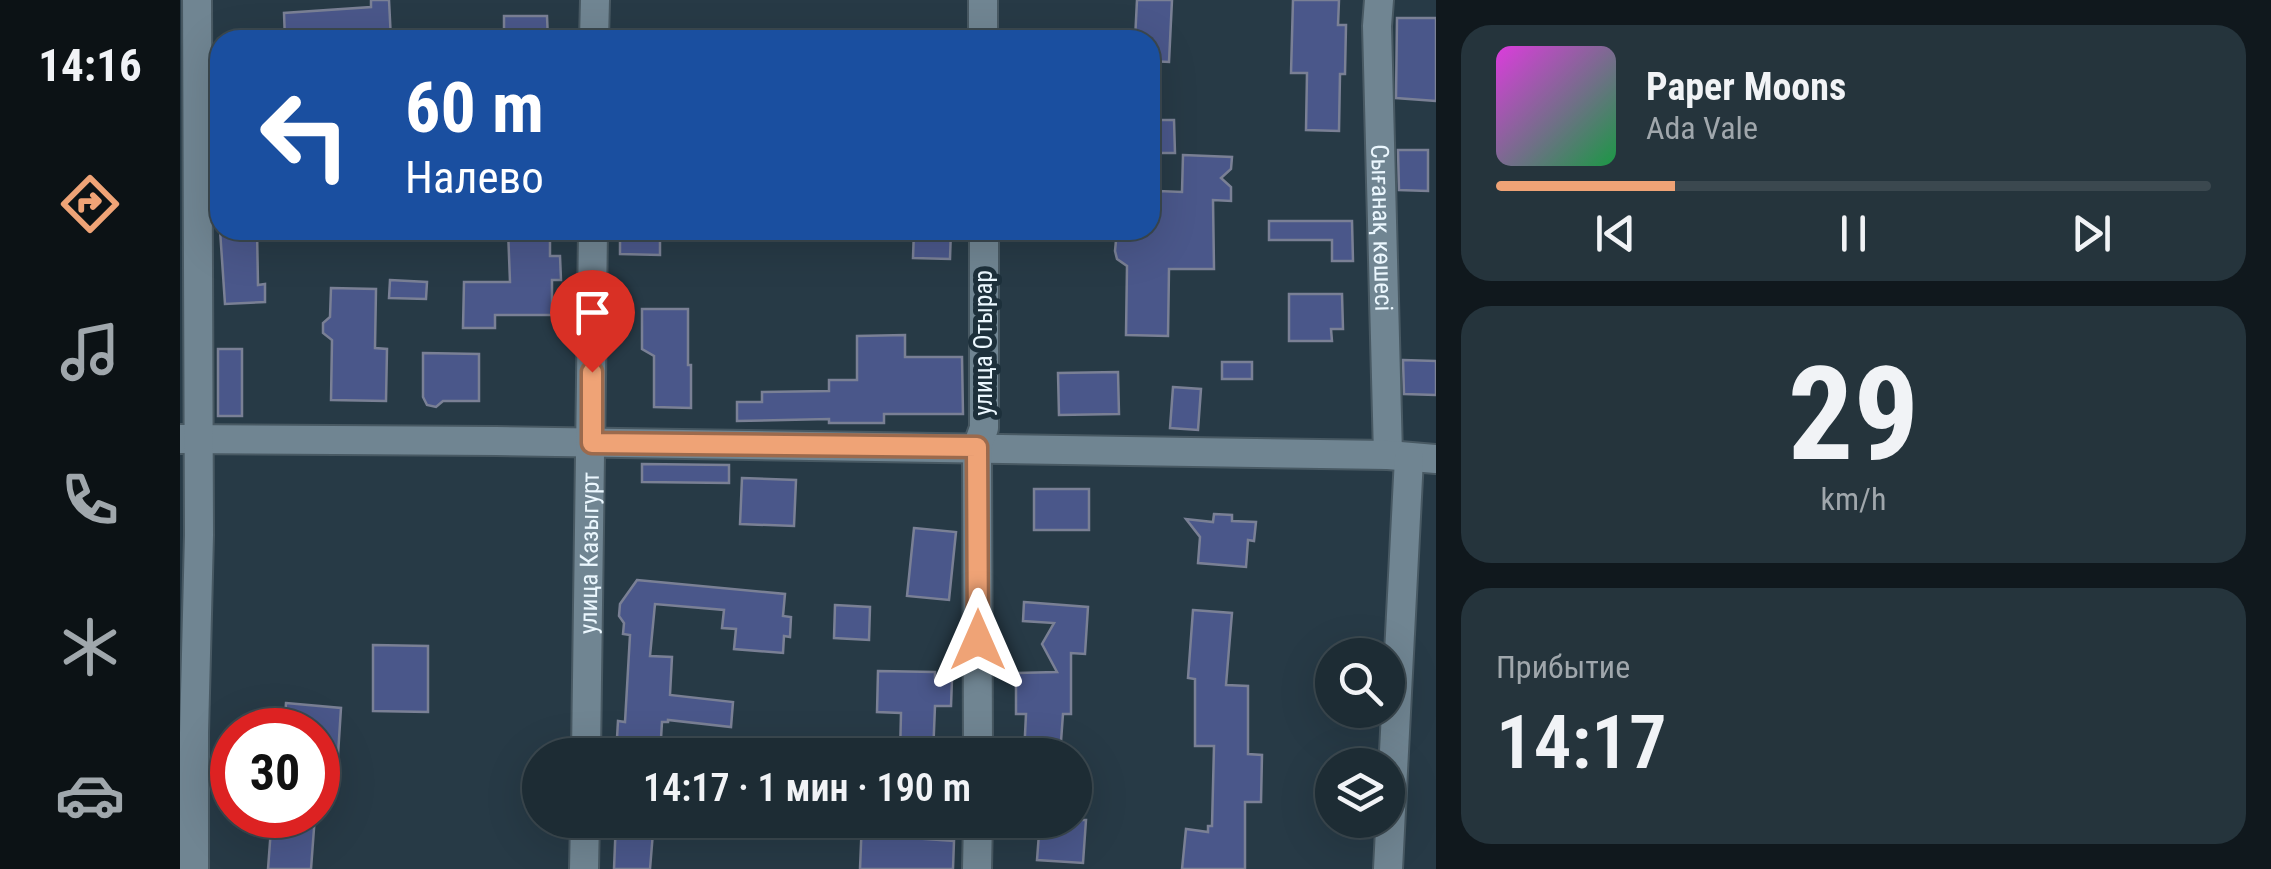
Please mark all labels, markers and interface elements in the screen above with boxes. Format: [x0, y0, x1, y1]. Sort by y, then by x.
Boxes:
text: 14:16 [38, 39, 142, 92]
text: Paper Moons [1646, 65, 1846, 109]
text: 60 m [405, 67, 544, 149]
icon: left [240, 70, 370, 200]
text: Ada Vale [1646, 109, 1758, 147]
street label: Сығанақ көшесі [1366, 144, 1399, 312]
text: Налево [405, 151, 544, 204]
icon: directions [55, 169, 125, 239]
icon: previous [1588, 206, 1643, 261]
icon: pause [1826, 206, 1881, 261]
icon: next [2064, 206, 2119, 261]
pin [550, 270, 635, 373]
street label: улица Отырар [969, 270, 998, 416]
icon: arrive [565, 285, 620, 340]
icon: music [55, 317, 125, 387]
text: 29 [1788, 338, 1919, 491]
icon: phone [55, 465, 125, 535]
street label: улица Казыгурт [573, 472, 604, 634]
text: km/h [1821, 480, 1886, 518]
position arrow [926, 588, 1030, 692]
icon: climate [55, 612, 125, 682]
map controls [1315, 638, 1405, 838]
button: search [1315, 638, 1405, 728]
text: Прибытие [1496, 648, 1630, 686]
text: 14:17 [1496, 698, 1667, 786]
speed limit sign: 30 [210, 708, 340, 838]
button: layers [1315, 748, 1405, 838]
icon: car [55, 760, 125, 830]
text: 14:17 · 1 мин · 190 m [643, 766, 971, 810]

